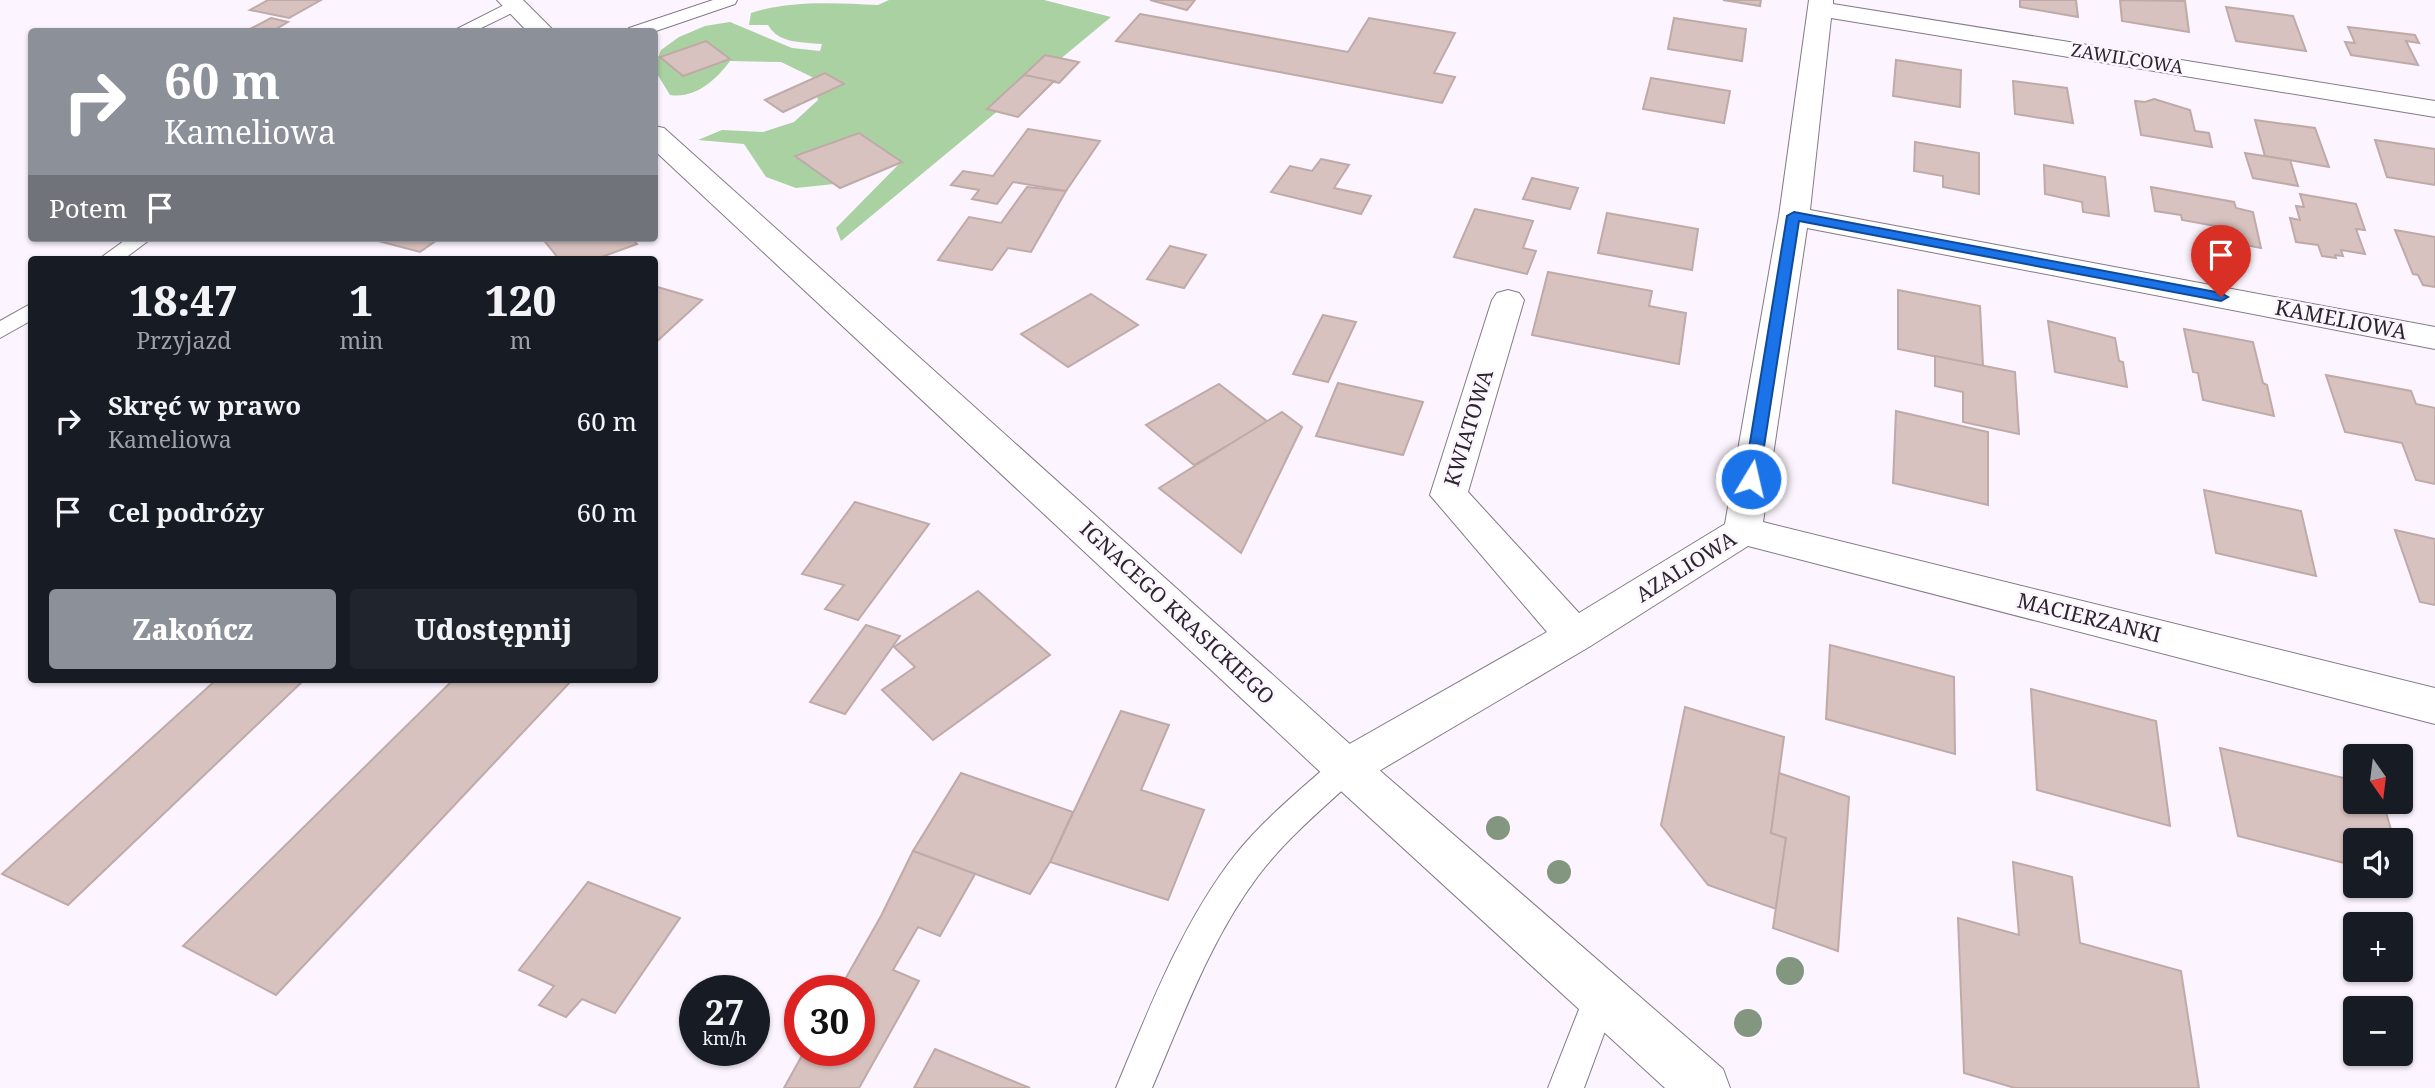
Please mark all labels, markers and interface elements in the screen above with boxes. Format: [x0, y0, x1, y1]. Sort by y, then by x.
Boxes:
street label: ZAWILCOWA [2069, 37, 2185, 79]
text: 60 m [164, 47, 280, 113]
icon: right [49, 56, 140, 147]
text: Kameliowa [164, 110, 336, 153]
icon: arrive [141, 189, 179, 227]
text: Potem [49, 190, 127, 226]
pin [2191, 225, 2251, 297]
icon: arrive [2202, 236, 2240, 274]
text: 18:47 [130, 271, 238, 328]
text: 1 [350, 271, 373, 328]
text: 120 [485, 271, 556, 328]
street label: KAMELIOWA [2273, 293, 2410, 346]
text: Przyjazd [136, 324, 231, 356]
text: min [339, 324, 383, 356]
text: m [510, 324, 532, 356]
street label: KWIATOWA [1437, 366, 1499, 490]
text: Skręć w prawo [108, 387, 301, 423]
icon: right [49, 402, 87, 440]
text: 60 m [577, 403, 637, 439]
text: Kameliowa [108, 423, 232, 455]
position arrow [1714, 442, 1788, 516]
icon: arrive [49, 493, 87, 531]
text: Cel podróży [108, 494, 264, 530]
text: 60 m [577, 494, 637, 530]
street label: IGNACEGO KRASICKIEGO [1074, 515, 1281, 710]
street label: AZALIOWA [1630, 524, 1741, 608]
street label: MACIERZANKI [2014, 586, 2164, 648]
button: Zakończ [49, 589, 336, 669]
button: Udostępnij [350, 589, 637, 669]
north arrow [2343, 744, 2413, 814]
map controls [2343, 744, 2413, 1066]
button: sound [2343, 828, 2413, 898]
button: + [2343, 912, 2413, 982]
speed limit sign: 30 [784, 975, 875, 1066]
text: 27 [705, 988, 744, 1035]
button: − [2343, 996, 2413, 1066]
text: km/h [702, 1026, 747, 1050]

